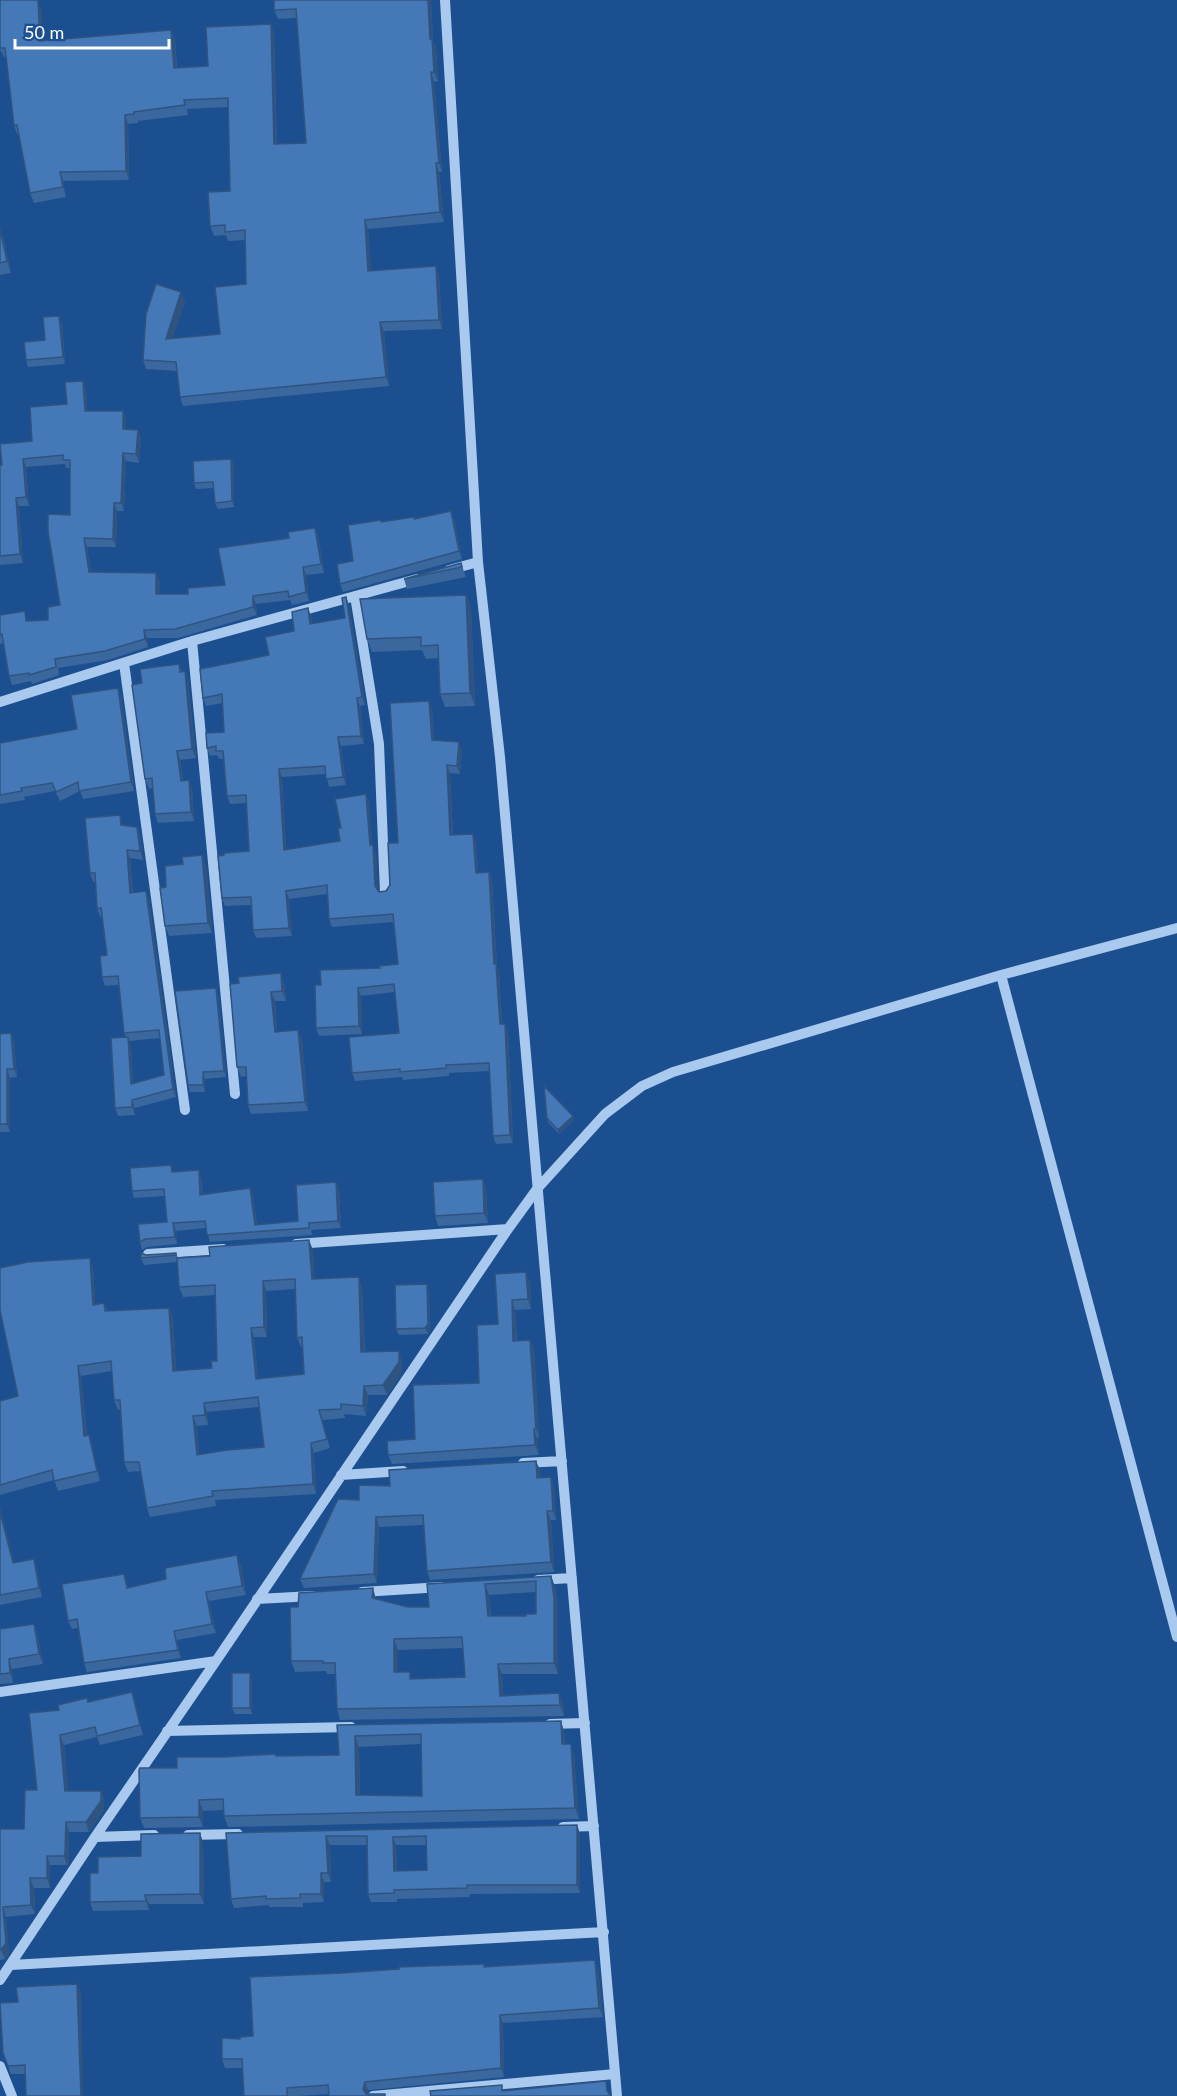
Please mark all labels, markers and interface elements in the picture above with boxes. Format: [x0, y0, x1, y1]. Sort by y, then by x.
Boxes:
scale bar [15, 12, 170, 50]
text: 50 m [24, 21, 64, 43]

